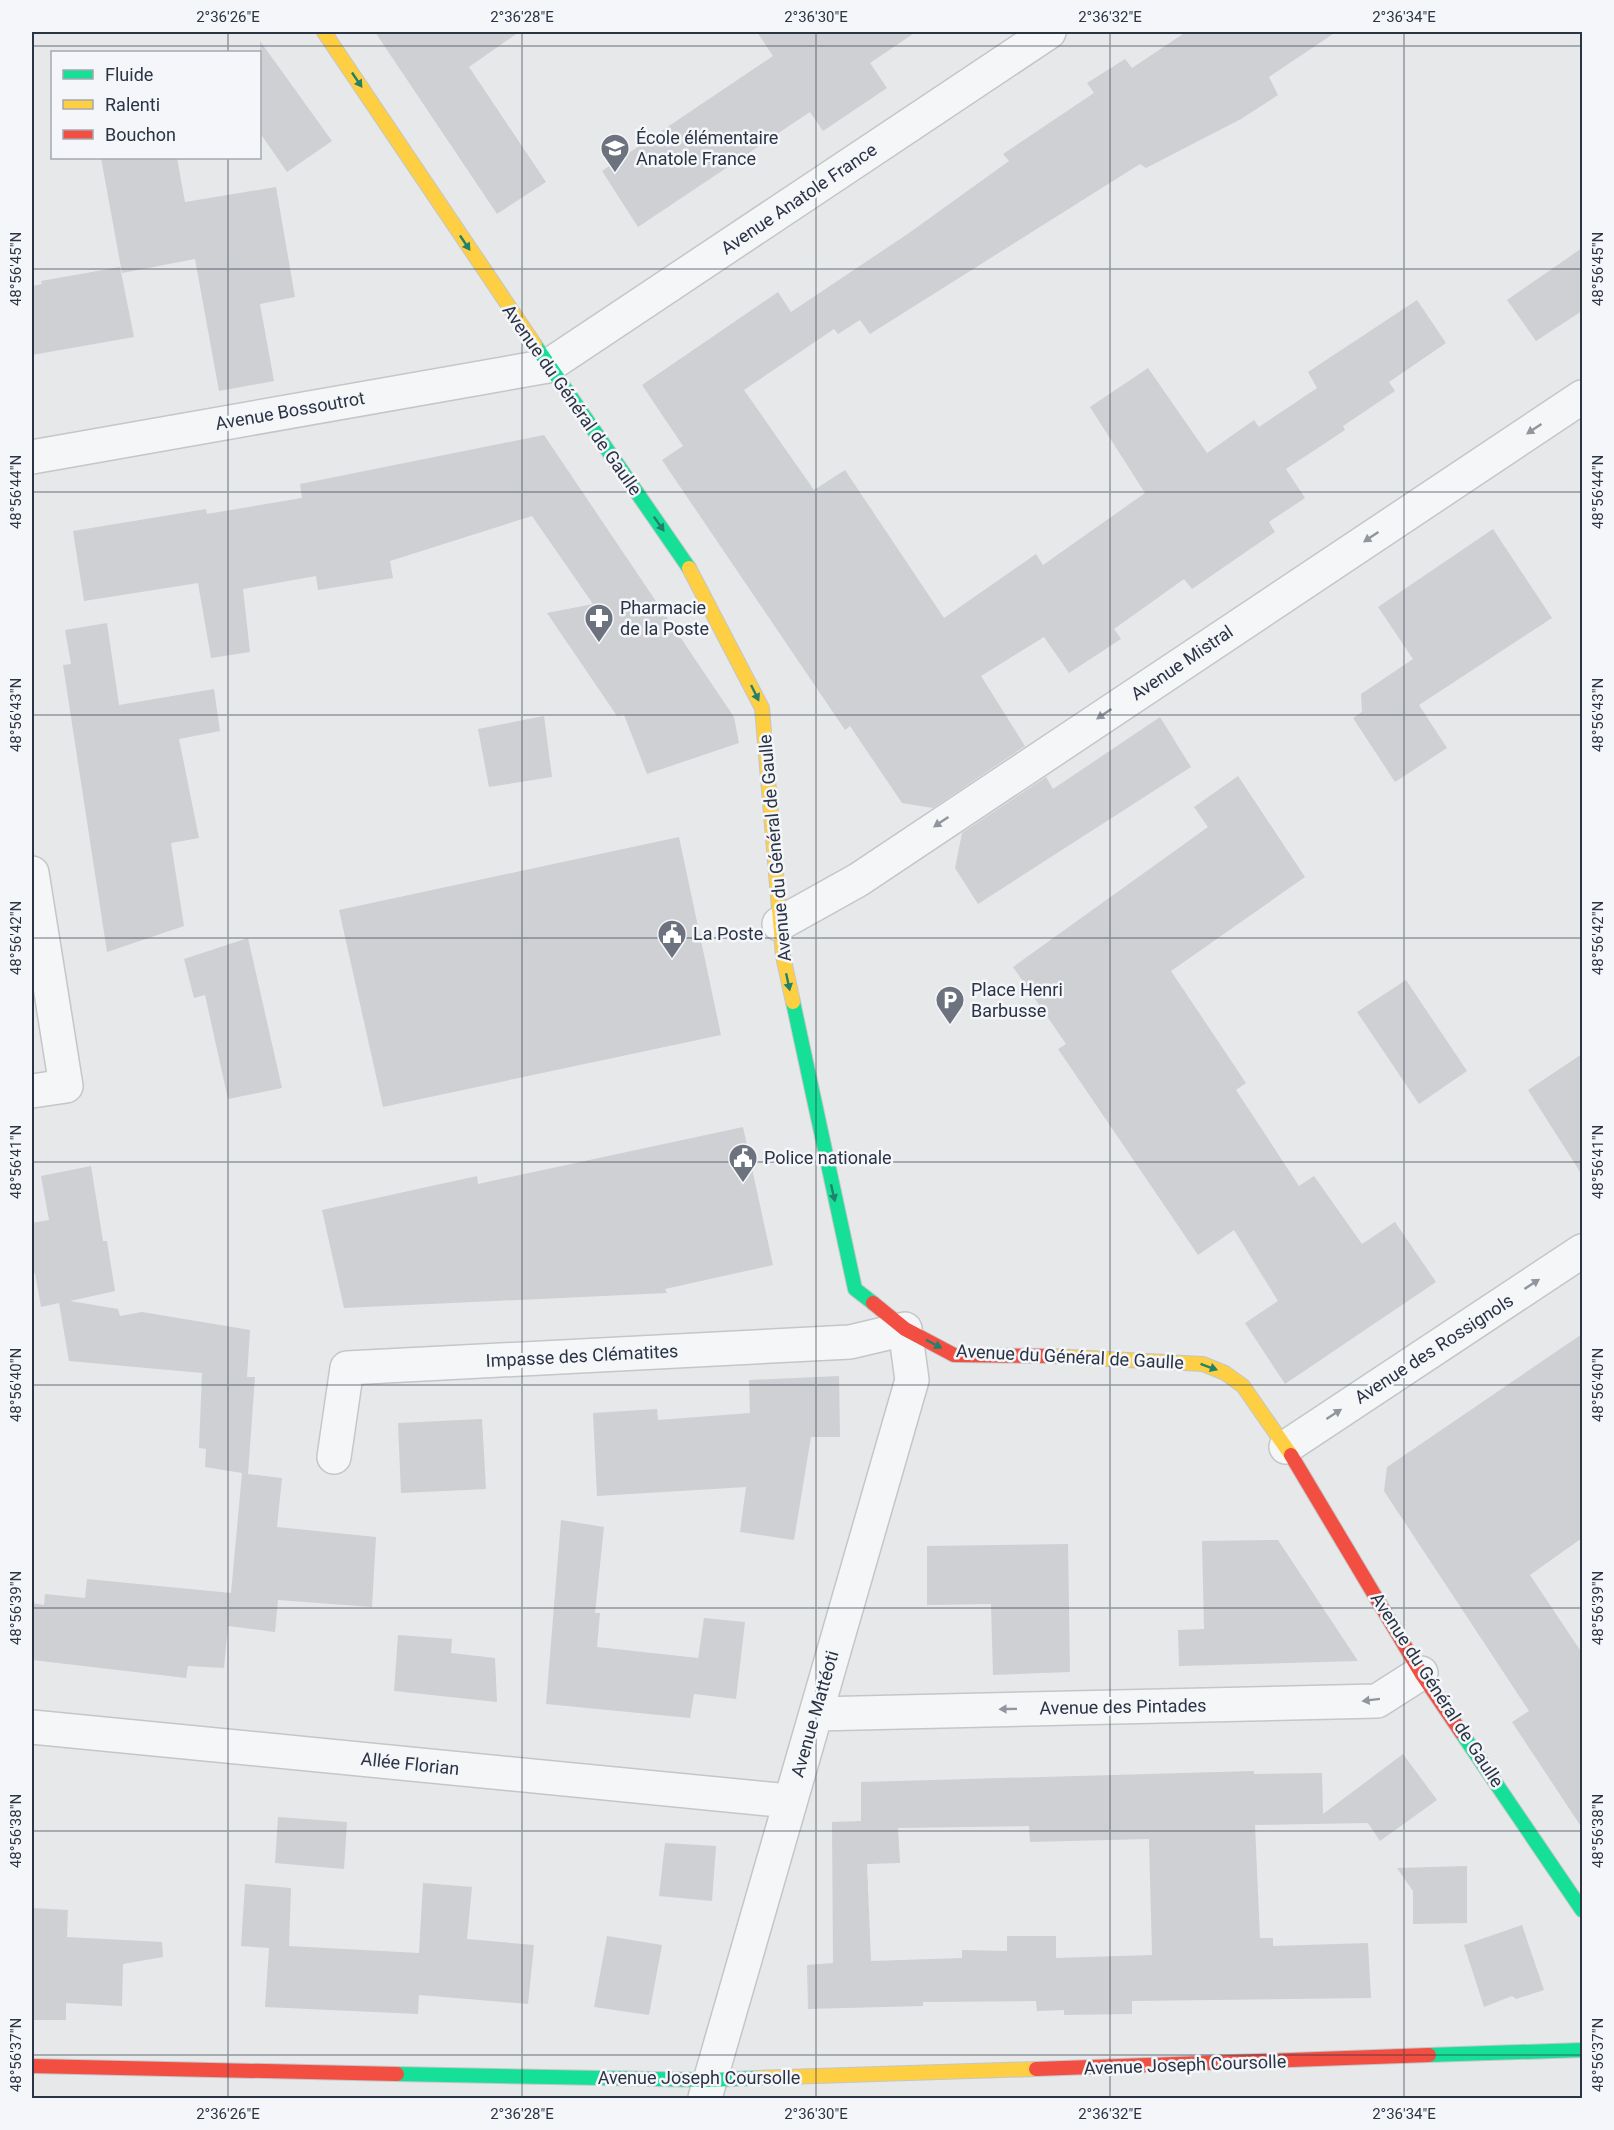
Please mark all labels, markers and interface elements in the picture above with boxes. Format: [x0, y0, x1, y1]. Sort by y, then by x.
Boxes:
text: 2°36'26"E [196, 8, 260, 26]
text: 2°36'28"E [490, 8, 554, 26]
text: 2°36'30"E [784, 8, 848, 26]
text: 2°36'32"E [1078, 8, 1142, 26]
text: 2°36'34"E [1372, 8, 1436, 26]
legend [51, 51, 261, 159]
text: Fluide [105, 64, 153, 85]
one-way arrow [351, 72, 362, 88]
text: Ralenti [105, 94, 160, 115]
text: Bouchon [105, 124, 176, 145]
place label: École élémentaire Anatole France [636, 127, 778, 169]
school or university icon: École élémentaire Anatole France [599, 132, 631, 174]
street label: Avenue Anatole France [717, 139, 881, 259]
text: 48°56'45"N [7, 232, 25, 306]
text: 48°56'45"N [1589, 232, 1607, 306]
one-way arrow [459, 234, 470, 251]
street label: Avenue du Général de Gaulle [498, 300, 646, 499]
street label: Avenue Bossoutrot [213, 387, 366, 434]
one-way arrow [1526, 423, 1542, 434]
text: 48°56'44"N [7, 455, 25, 529]
text: 48°56'44"N [1589, 455, 1607, 529]
one-way arrow [653, 515, 665, 531]
one-way arrow [1364, 531, 1380, 543]
place label: Pharmacie de la Poste [620, 597, 709, 639]
pharmacy icon: Pharmacie de la Poste [583, 602, 615, 644]
street label: Avenue Mistral [1127, 621, 1237, 704]
text: 48°56'43"N [7, 678, 25, 752]
text: 48°56'43"N [1589, 678, 1607, 752]
one-way arrow [751, 685, 760, 702]
one-way arrow [1096, 709, 1112, 720]
street label: Avenue du Général de Gaulle [754, 734, 795, 963]
one-way arrow [934, 816, 950, 828]
text: 48°56'42"N [7, 901, 25, 975]
text: 48°56'42"N [1589, 901, 1607, 975]
public building icon: La Poste [656, 918, 688, 960]
place label: La Poste [693, 923, 763, 944]
one-way arrow [784, 972, 793, 991]
place label: Place Henri Barbusse [971, 979, 1063, 1021]
parking icon: Place Henri Barbusse [934, 984, 966, 1026]
text: 48°56'41"N [7, 1125, 25, 1199]
text: 48°56'41"N [1589, 1125, 1607, 1199]
public building icon: Police nationale [727, 1142, 759, 1184]
place label: Police nationale [764, 1147, 892, 1168]
one-way arrow [829, 1184, 838, 1203]
one-way arrow [1524, 1278, 1540, 1290]
street label: Avenue des Rossignols [1350, 1289, 1517, 1408]
one-way arrow [925, 1339, 942, 1349]
street label: Impasse des Clématites [485, 1340, 679, 1371]
street label: Avenue du Général de Gaulle [956, 1340, 1184, 1373]
text: 48°56'40"N [7, 1348, 25, 1422]
text: 48°56'40"N [1589, 1348, 1607, 1422]
one-way arrow [1200, 1363, 1218, 1372]
one-way arrow [1326, 1409, 1343, 1420]
text: 48°56'39"N [7, 1571, 25, 1645]
text: 48°56'39"N [1589, 1571, 1607, 1645]
street label: Avenue du Général de Gaulle [1367, 1588, 1508, 1791]
street label: Avenue Mattéoti [786, 1648, 843, 1780]
street label: Avenue des Pintades [1039, 1695, 1207, 1718]
one-way arrow [1361, 1695, 1380, 1705]
one-way arrow [999, 1704, 1018, 1714]
street label: Allée Florian [360, 1748, 460, 1779]
text: 48°56'38"N [7, 1794, 25, 1868]
text: 48°56'38"N [1589, 1794, 1607, 1868]
text: 48°56'37"N [7, 2018, 25, 2092]
text: 48°56'37"N [1589, 2018, 1607, 2092]
street label: Avenue Joseph Coursolle [1083, 2050, 1287, 2079]
street label: Avenue Joseph Coursolle [598, 2067, 800, 2088]
text: 2°36'26"E [196, 2105, 260, 2123]
text: 2°36'28"E [490, 2105, 554, 2123]
text: 2°36'30"E [784, 2105, 848, 2123]
text: 2°36'32"E [1078, 2105, 1142, 2123]
text: 2°36'34"E [1372, 2105, 1436, 2123]

